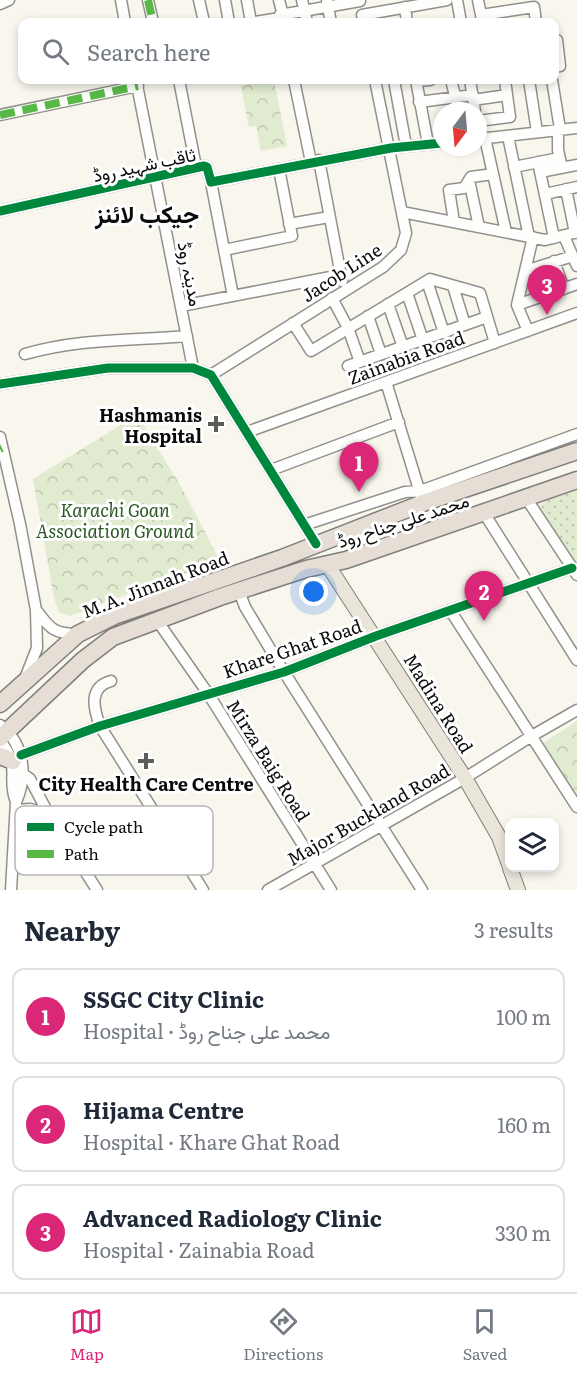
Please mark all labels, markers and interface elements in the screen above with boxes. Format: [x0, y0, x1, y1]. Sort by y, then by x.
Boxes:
search box [18, 18, 559, 84]
icon: search [39, 35, 72, 68]
text: Search here [87, 35, 210, 68]
north arrow [433, 102, 487, 156]
street label: ثاقب شہید روڈ [90, 140, 198, 188]
district label: جیکب لائنز [94, 195, 199, 230]
street label: Jacob Line [296, 236, 386, 308]
street label: مدینہ روڈ [172, 239, 210, 309]
pin: 3 [528, 266, 566, 315]
street label: Zainabia Road [344, 323, 468, 391]
place label: Hashmanis Hospital [99, 401, 202, 449]
marker: Hashmanis Hospital [207, 415, 225, 433]
pin: 1 [340, 442, 378, 492]
street label: محمد علی جناح روڈ [334, 486, 472, 554]
park label: Karachi Goan Association Ground [36, 496, 195, 544]
street label: M.A. Jinnah Road [78, 544, 232, 624]
pin: 2 [464, 572, 504, 621]
your location [299, 577, 328, 606]
street label: Khare Ghat Road [219, 612, 365, 684]
street label: Madina Road [398, 648, 480, 758]
street label: Mirza Baig Road [221, 694, 317, 826]
marker: City Health Care Centre [137, 752, 155, 770]
street label: Major Buckland Road [282, 756, 454, 872]
place label: City Health Care Centre [38, 770, 254, 797]
legend [15, 806, 213, 875]
text: Cycle path [64, 814, 144, 838]
map controls [505, 818, 559, 872]
button: layers [505, 818, 559, 872]
text: Path [64, 841, 99, 865]
text: Nearby [24, 910, 120, 949]
text: 3 results [474, 914, 553, 944]
text: SSGC City Clinic [83, 982, 264, 1015]
text: 1 [41, 1001, 50, 1031]
text: 100 m [496, 1001, 551, 1031]
text: Hospital · محمد علی جناح روڈ [83, 1015, 330, 1045]
text: Hijama Centre [83, 1093, 244, 1126]
text: 2 [40, 1109, 51, 1139]
text: 160 m [497, 1109, 551, 1139]
text: Hospital · Khare Ghat Road [83, 1126, 340, 1156]
text: Advanced Radiology Clinic [83, 1201, 382, 1234]
text: 3 [40, 1217, 51, 1247]
text: 330 m [495, 1217, 551, 1247]
text: Hospital · Zainabia Road [83, 1234, 315, 1264]
tab: Map [70, 1305, 104, 1365]
tab: Directions [243, 1305, 323, 1365]
tab: Saved [463, 1305, 507, 1365]

